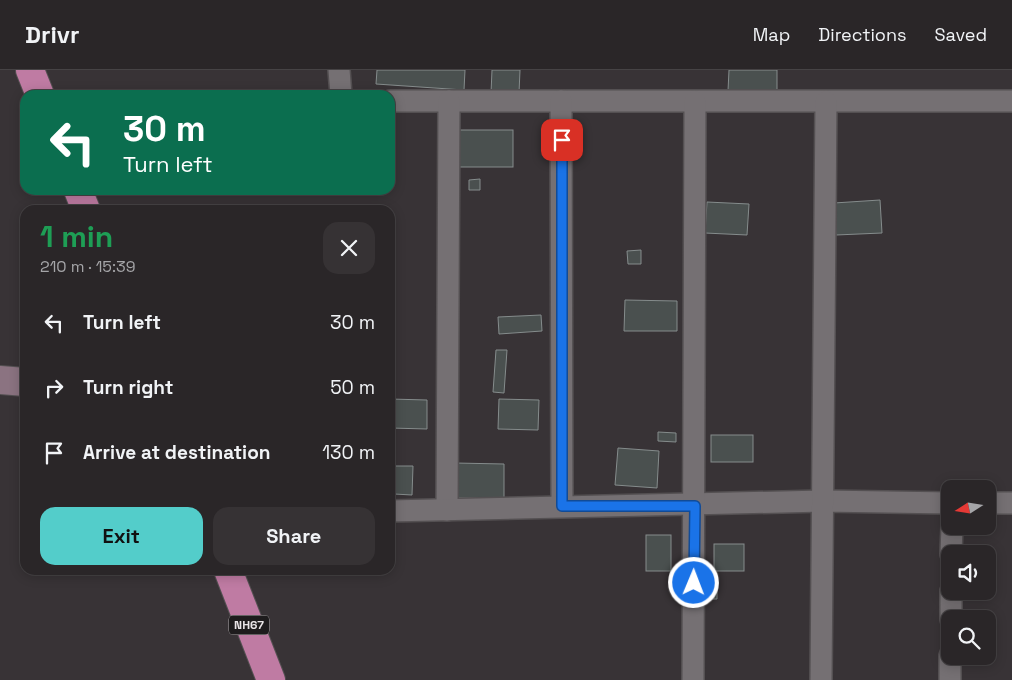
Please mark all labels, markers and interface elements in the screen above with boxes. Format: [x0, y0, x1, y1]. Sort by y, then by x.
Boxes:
text: Drivr [25, 19, 80, 50]
text: Map [753, 23, 790, 46]
text: Directions [818, 23, 907, 46]
text: Saved [935, 23, 987, 46]
text: 30 m [123, 107, 206, 151]
icon: left [40, 110, 105, 175]
pin [541, 119, 583, 161]
icon: arrive [548, 126, 576, 154]
text: Turn left [123, 150, 213, 178]
text: 1 min [40, 217, 113, 256]
button: close [323, 222, 375, 274]
text: 210 m · 15:39 [40, 256, 135, 277]
icon: left [40, 309, 68, 337]
text: Turn left [83, 310, 161, 335]
text: 30 m [330, 310, 375, 335]
icon: right [40, 374, 68, 402]
text: Turn right [83, 375, 173, 400]
text: 50 m [330, 375, 375, 400]
icon: arrive [40, 439, 68, 467]
text: Arrive at destination [83, 440, 271, 465]
text: 130 m [322, 440, 375, 465]
north arrow [941, 480, 996, 535]
map controls [941, 480, 996, 665]
button: Exit [40, 507, 203, 565]
button: Share [213, 507, 375, 565]
button: sound [941, 545, 996, 600]
position arrow [667, 556, 719, 608]
button: search [941, 610, 996, 665]
road number: NH67 [229, 616, 269, 634]

